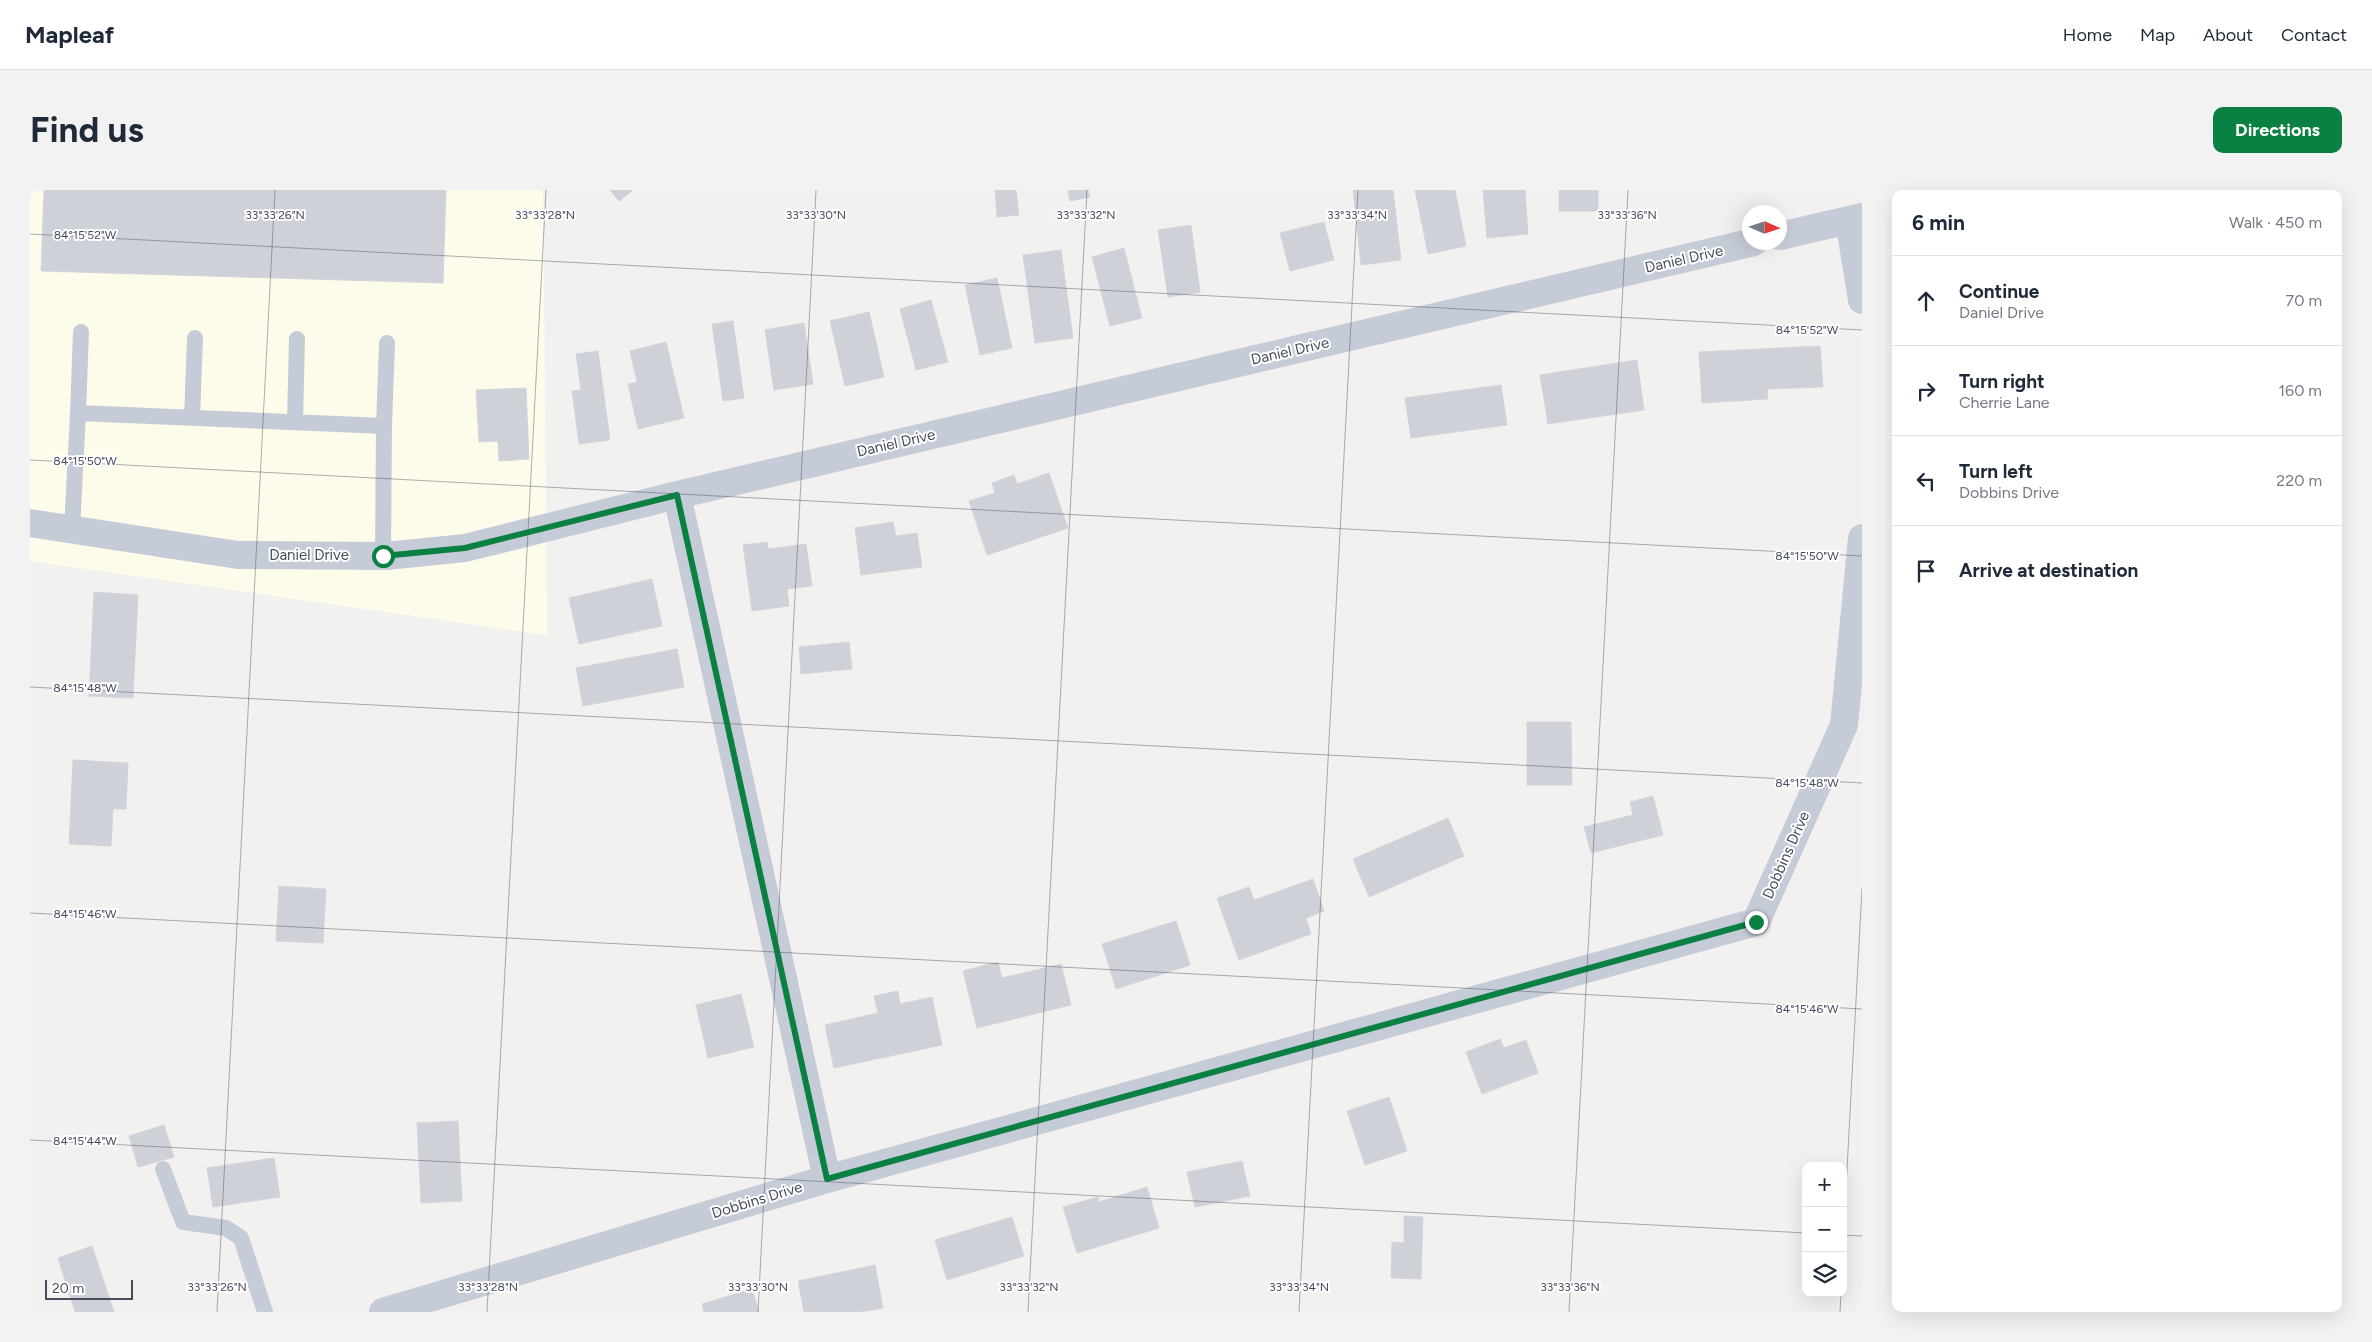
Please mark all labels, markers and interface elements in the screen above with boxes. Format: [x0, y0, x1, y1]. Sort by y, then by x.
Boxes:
text: Mapleaf [25, 20, 114, 49]
text: Home [2063, 24, 2112, 46]
text: Map [2140, 24, 2175, 46]
text: About [2203, 24, 2253, 46]
text: Contact [2281, 24, 2347, 46]
button: Directions [2213, 107, 2342, 153]
text: Find us [30, 109, 144, 151]
north arrow [1742, 205, 1787, 250]
text: 33°33'26"N [245, 208, 305, 222]
text: 33°33'28"N [515, 208, 575, 222]
text: 33°33'30"N [786, 208, 846, 222]
text: 33°33'32"N [1056, 208, 1116, 222]
text: 33°33'34"N [1327, 208, 1387, 222]
text: 33°33'36"N [1597, 208, 1657, 222]
text: 6 min [1912, 210, 1965, 235]
text: Walk · 450 m [2229, 213, 2322, 232]
text: 84°15'52"W [54, 228, 117, 242]
street label: Daniel Drive [1643, 241, 1725, 277]
text: Continue [1959, 280, 2039, 303]
icon: ahead [1912, 287, 1940, 315]
text: 70 m [2286, 291, 2322, 310]
text: Daniel Drive [1959, 303, 2044, 322]
text: 84°15'52"W [1776, 323, 1839, 337]
street label: Daniel Drive [1249, 333, 1331, 369]
text: Turn right [1959, 370, 2045, 393]
icon: right [1912, 377, 1940, 405]
text: 160 m [2279, 381, 2322, 400]
text: Cherrie Lane [1959, 393, 2050, 412]
street label: Daniel Drive [855, 425, 937, 461]
text: 84°15'50"W [53, 454, 117, 468]
text: Turn left [1959, 460, 2033, 483]
icon: left [1912, 467, 1940, 495]
text: 220 m [2276, 471, 2322, 490]
text: Dobbins Drive [1959, 483, 2059, 502]
route start [372, 545, 395, 568]
street label: Daniel Drive [269, 546, 349, 564]
text: 84°15'50"W [1775, 549, 1839, 563]
icon: arrive [1912, 557, 1940, 585]
text: Arrive at destination [1959, 559, 2138, 582]
text: 84°15'48"W [53, 681, 117, 695]
text: 84°15'48"W [1775, 776, 1839, 790]
street label: Dobbins Drive [1759, 808, 1813, 902]
text: 84°15'46"W [53, 907, 117, 921]
route end [1745, 911, 1768, 934]
text: 84°15'46"W [1775, 1002, 1839, 1016]
text: 84°15'44"W [53, 1134, 117, 1148]
map controls [1802, 1162, 1847, 1297]
button: + [1802, 1162, 1847, 1207]
street label: Dobbins Drive [709, 1178, 805, 1222]
button: − [1802, 1207, 1847, 1252]
button: layers [1802, 1252, 1847, 1297]
scale bar [45, 1277, 132, 1300]
text: 20 m [52, 1280, 84, 1297]
text: 33°33'26"N [187, 1280, 247, 1294]
text: 33°33'28"N [458, 1280, 518, 1294]
text: 33°33'30"N [728, 1280, 788, 1294]
text: 33°33'32"N [999, 1280, 1059, 1294]
text: 33°33'34"N [1269, 1280, 1329, 1294]
text: 33°33'36"N [1540, 1280, 1600, 1294]

